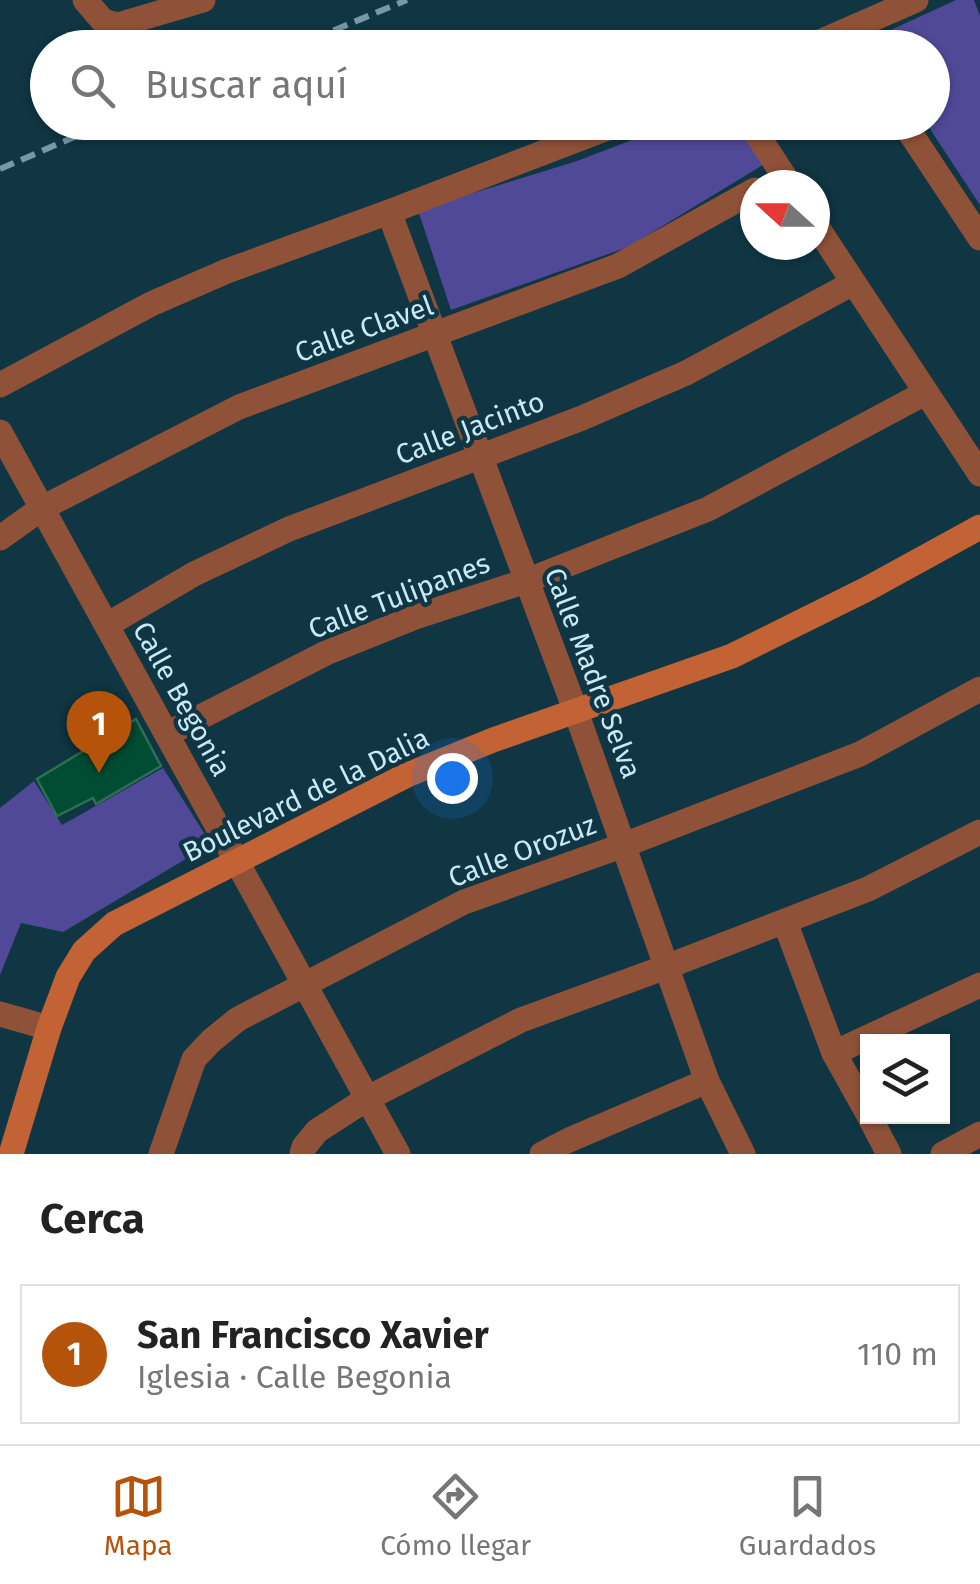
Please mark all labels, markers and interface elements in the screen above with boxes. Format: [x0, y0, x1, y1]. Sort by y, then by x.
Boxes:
search box [30, 30, 950, 140]
icon: search [65, 58, 120, 113]
text: Buscar aquí [145, 62, 347, 108]
north arrow [740, 170, 830, 260]
street label: Calle Clavel [290, 289, 438, 369]
street label: Calle Jacinto [391, 384, 549, 472]
street label: Calle Tulipanes [304, 546, 494, 646]
street label: Calle Madre Selva [538, 563, 648, 783]
street label: Calle Begonia [126, 616, 238, 782]
pin: 1 [66, 690, 132, 773]
street label: Boulevard de la Dalia [178, 721, 434, 869]
your location [427, 753, 478, 804]
street label: Calle Orozuz [444, 808, 600, 894]
map controls [860, 1034, 950, 1124]
button: layers [860, 1034, 950, 1124]
text: Cerca [40, 1194, 145, 1244]
text: San Francisco Xavier [137, 1312, 489, 1358]
text: 1 [67, 1335, 82, 1373]
text: 110 m [857, 1335, 938, 1373]
text: Iglesia · Calle Begonia [137, 1358, 452, 1396]
tab: Mapa [104, 1469, 172, 1562]
tab: Cómo llegar [380, 1469, 531, 1562]
tab: Guardados [739, 1469, 876, 1562]

